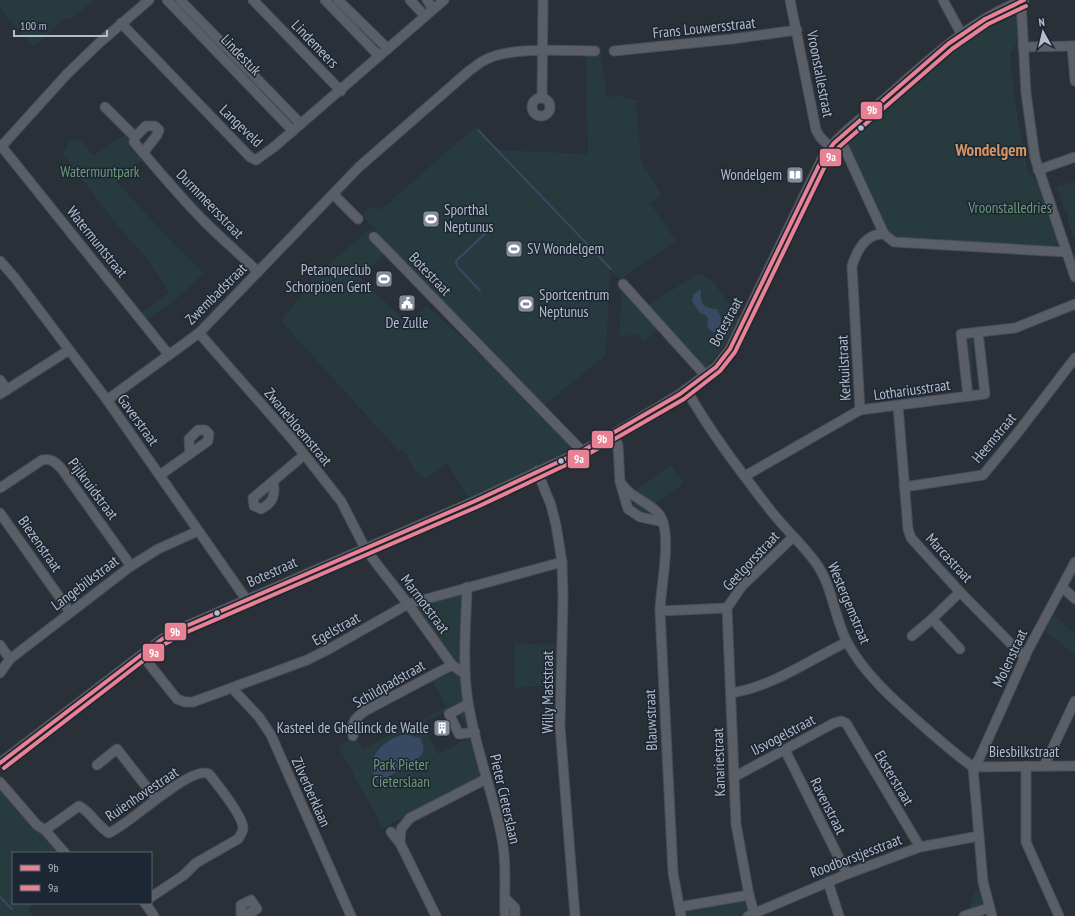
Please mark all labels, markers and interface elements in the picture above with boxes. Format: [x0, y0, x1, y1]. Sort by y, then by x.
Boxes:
scale bar [14, 12, 107, 38]
north arrow [1023, 12, 1063, 52]
street label: Frans Louwersstraat [652, 13, 756, 42]
street label: Lindemeers [288, 15, 343, 72]
text: N [1038, 15, 1046, 29]
text: 100 m [20, 18, 47, 33]
street label: Vroonstallestraat [803, 28, 838, 119]
street label: Lindestuk [217, 30, 266, 79]
street label: Langeveld [216, 100, 267, 151]
line badge: 9b [860, 101, 883, 120]
text: 9b [867, 103, 877, 117]
unlabelled marker [856, 123, 866, 133]
district label: Wondelgem [954, 139, 1027, 161]
line badge: 9a [819, 148, 842, 167]
text: 9a [826, 150, 836, 164]
park label: Watermuntpark [60, 162, 140, 181]
street label: Durmmeersstraat [173, 165, 248, 242]
place label: Wondelgem [721, 165, 782, 184]
library icon: Wondelgem [785, 165, 805, 185]
park label: Vroonstalledries [967, 198, 1052, 217]
place label: Sporthal Neptunus [444, 200, 494, 236]
street label: Watermuntstraat [63, 202, 132, 281]
sports icon: Sporthal Neptunus [421, 209, 441, 229]
sports icon: SV Wondelgem [504, 239, 524, 259]
place label: SV Wondelgem [527, 239, 604, 258]
street label: Botestraat [405, 248, 456, 299]
street label: Zwembadstraat [181, 259, 250, 328]
place label: Petanqueclub Schorpioen Gent [286, 260, 371, 296]
sports icon: Petanqueclub Schorpioen Gent [374, 269, 394, 289]
place label: Sportcentrum Neptunus [539, 285, 609, 321]
public building icon: De Zulle [397, 293, 417, 313]
sports icon: Sportcentrum Neptunus [516, 294, 536, 314]
street label: Botestraat [705, 294, 746, 350]
place label: De Zulle [385, 313, 429, 332]
street label: Kerkuilstraat [832, 335, 855, 401]
street label: Lothariusstraat [872, 375, 951, 404]
street label: Zwanebloemstraat [260, 384, 336, 469]
street label: Gaverstraat [113, 390, 163, 449]
street label: Heemstraat [967, 409, 1020, 467]
line badge: 9b [591, 430, 614, 449]
text: 9b [597, 432, 607, 446]
line badge: 9a [567, 449, 590, 469]
text: 9a [574, 452, 584, 466]
street label: Pijlkruidstraat [64, 454, 123, 523]
unlabelled marker [556, 456, 566, 466]
street label: Biezenstraat [14, 512, 66, 575]
street label: Geelgorsstraat [718, 527, 783, 594]
street label: Marcastraat [922, 529, 977, 586]
street label: Langebilkstraat [47, 551, 122, 614]
street label: Botestraat [244, 552, 300, 591]
street label: Westergemstraat [824, 559, 875, 647]
street label: Marmotstraat [397, 570, 454, 637]
unlabelled marker [212, 608, 222, 618]
street label: Egelstraat [308, 608, 363, 649]
line badge: 9b [164, 622, 187, 641]
text: 9b [170, 625, 180, 639]
street label: Molenstraat [988, 626, 1031, 690]
line badge: 9a [142, 643, 165, 662]
text: 9a [149, 646, 159, 660]
street label: Willy Maststraat [538, 651, 557, 733]
street label: Schildpadstraat [349, 655, 428, 712]
street label: Blauwstraat [640, 689, 661, 751]
street label: IJsvogelstraat [747, 710, 818, 759]
place label: Kasteel de Ghellinck de Walle [277, 718, 429, 737]
building icon: Kasteel de Ghellinck de Walle [432, 718, 452, 738]
street label: Kanariestraat [708, 727, 729, 797]
street label: Biesbilkstraat [989, 742, 1059, 761]
street label: Eksterstraat [871, 747, 918, 809]
street label: Pieter Cieterslaan [486, 752, 525, 846]
street label: Zilverberklaan [288, 754, 335, 830]
park label: Park Pieter Cieterslaan [372, 755, 430, 791]
street label: Ruienhovestraat [102, 762, 182, 825]
street label: Ravenstraat [806, 774, 851, 837]
street label: Roodborstjesstraat [807, 829, 904, 882]
legend [12, 852, 152, 904]
text: 9b [48, 860, 59, 875]
text: 9a [48, 880, 58, 895]

